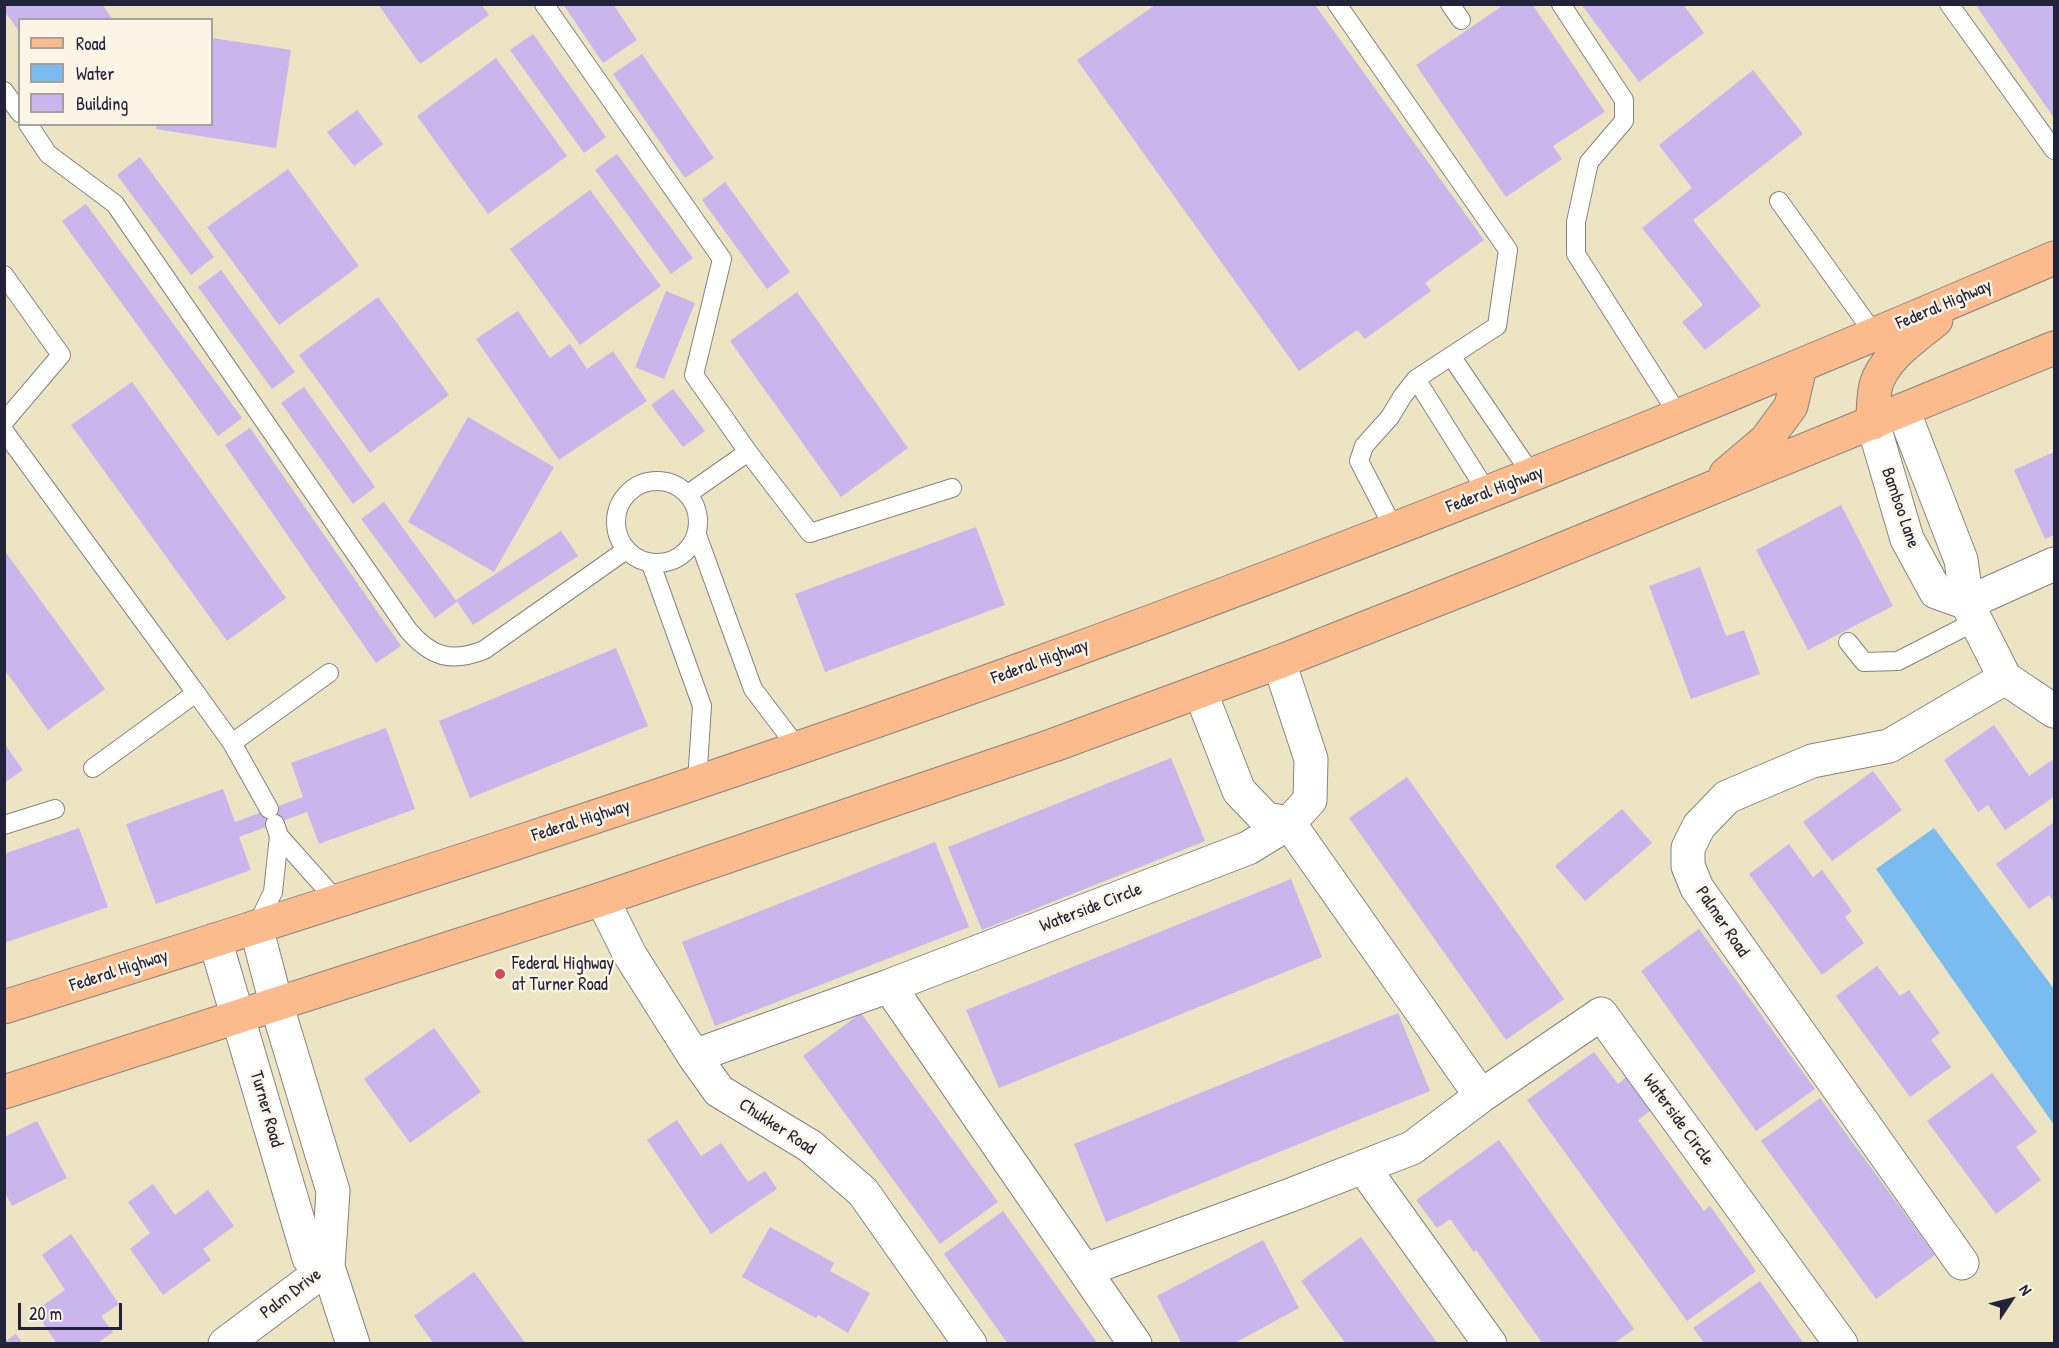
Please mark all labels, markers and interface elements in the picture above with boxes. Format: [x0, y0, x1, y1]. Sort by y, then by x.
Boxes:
legend [18, 18, 213, 126]
text: Road [76, 31, 106, 56]
text: Water [76, 61, 114, 86]
text: Building [76, 91, 128, 116]
street label: Federal Highway [1893, 275, 1995, 335]
street label: Federal Highway [1443, 462, 1547, 518]
street label: Bamboo Lane [1876, 465, 1924, 551]
street label: Federal Highway [988, 634, 1092, 690]
street label: Federal Highway [529, 795, 633, 847]
street label: Waterside Circle [1037, 879, 1145, 937]
street label: Palmer Road [1691, 883, 1753, 961]
street label: Federal Highway [67, 945, 171, 997]
place label: Federal Highway at Turner Road [512, 953, 614, 996]
marker: Federal Highway at Turner Road [493, 967, 507, 981]
street label: Turner Road [245, 1068, 287, 1150]
street label: Waterside Circle [1638, 1070, 1718, 1170]
street label: Chukker Road [735, 1094, 819, 1160]
street label: Palm Drive [256, 1264, 326, 1324]
north arrow [1981, 1270, 2041, 1330]
text: N [2014, 1280, 2037, 1299]
scale bar [21, 1291, 124, 1329]
text: 20 m [29, 1301, 62, 1326]

